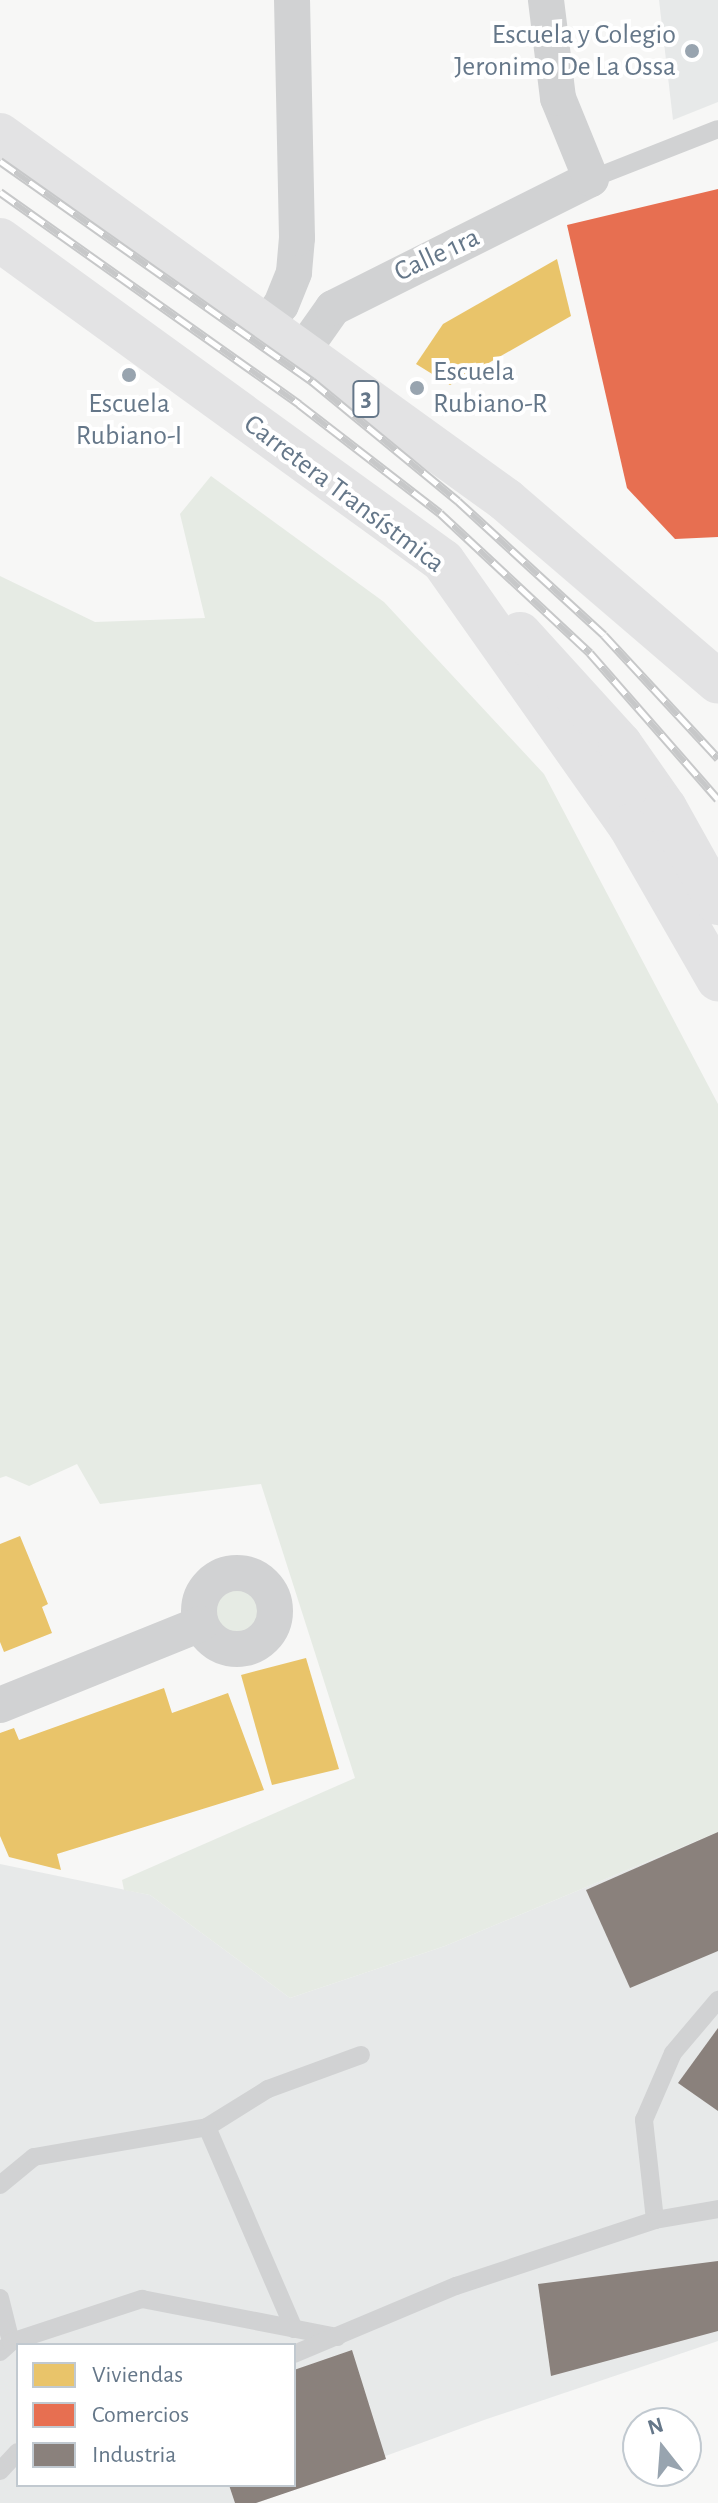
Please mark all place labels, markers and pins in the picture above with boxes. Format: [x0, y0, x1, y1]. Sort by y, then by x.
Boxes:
place label: Escuela y Colegio Jeronimo De La Ossa [454, 18, 676, 84]
marker: Escuela y Colegio Jeronimo De La Ossa [683, 42, 701, 60]
place label: Escuela Rubiano-R [433, 355, 548, 421]
marker: Escuela Rubiano-I [120, 366, 138, 384]
marker: Escuela Rubiano-R [408, 379, 426, 397]
place label: Escuela Rubiano-I [76, 387, 182, 453]

